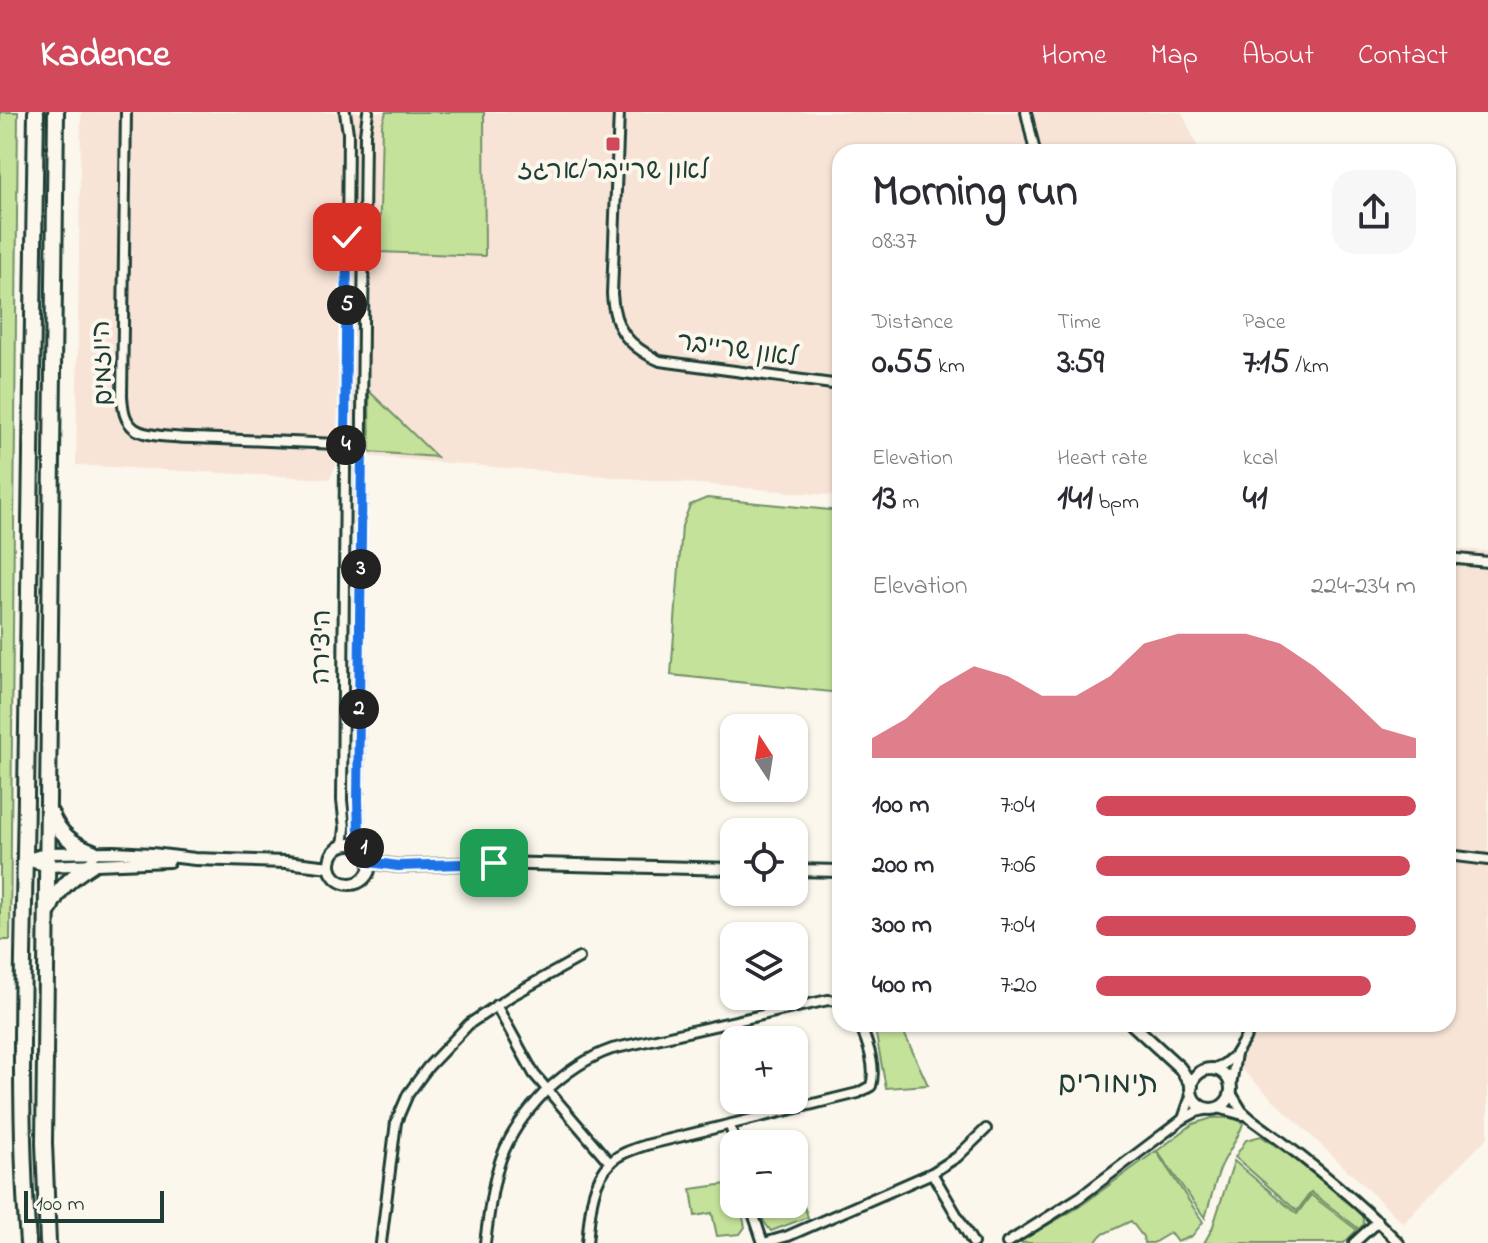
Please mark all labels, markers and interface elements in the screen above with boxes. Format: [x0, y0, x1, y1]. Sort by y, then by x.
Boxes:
text: Kadence [40, 28, 170, 84]
text: Home [1041, 36, 1107, 77]
text: Map [1151, 36, 1198, 77]
text: About [1242, 36, 1314, 77]
text: Contact [1358, 36, 1448, 77]
marker: לאון שרייבר/ארגז [604, 135, 622, 153]
place label: לאון שרייבר/ארגז [517, 153, 709, 191]
text: Morning run [872, 161, 1078, 225]
button: share [1332, 170, 1416, 254]
pin [313, 203, 381, 271]
icon: check [325, 215, 369, 259]
text: 08:37 [872, 223, 917, 261]
pin: 5 [327, 285, 367, 325]
text: 5 [341, 289, 353, 321]
text: Distance [872, 307, 953, 339]
text: Time [1057, 307, 1101, 339]
text: Pace [1243, 307, 1286, 339]
street label: היוזמים [84, 320, 124, 406]
street label: לאון שרייבר [675, 324, 800, 378]
text: 0.55 [872, 339, 933, 389]
text: 3:59 [1057, 339, 1104, 389]
text: 7:15 [1243, 339, 1290, 389]
text: km [933, 351, 965, 383]
text: /km [1290, 351, 1329, 383]
pin: 4 [326, 425, 366, 465]
text: 4 [341, 429, 351, 461]
text: Elevation [872, 443, 953, 475]
text: Heart rate [1057, 443, 1148, 475]
text: kcal [1243, 443, 1278, 475]
text: 13 [872, 475, 897, 525]
text: 141 [1057, 475, 1093, 525]
text: 41 [1243, 475, 1267, 525]
text: m [897, 487, 919, 519]
text: bpm [1093, 487, 1139, 519]
pin: 3 [341, 549, 381, 589]
text: 3 [356, 553, 366, 585]
text: Elevation [872, 568, 968, 606]
text: 224–234 m [1311, 568, 1416, 606]
street label: היצירה [303, 609, 343, 685]
pin: 2 [339, 689, 379, 729]
text: 2 [354, 693, 364, 725]
north arrow [720, 714, 808, 802]
map controls [720, 714, 808, 1218]
text: 100 m [872, 787, 929, 825]
text: 7:04 [1000, 787, 1035, 825]
button: locate [720, 818, 808, 906]
pin: 1 [344, 828, 384, 868]
pin [460, 829, 528, 897]
text: 1 [361, 832, 368, 864]
icon: arrive [472, 841, 516, 885]
text: 200 m [872, 847, 934, 885]
text: 7:06 [1000, 847, 1036, 885]
text: 300 m [872, 907, 932, 945]
text: 7:04 [1000, 907, 1035, 945]
button: layers [720, 922, 808, 1010]
text: 400 m [872, 967, 932, 1005]
text: 7:20 [1000, 967, 1037, 1005]
button: + [720, 1026, 808, 1114]
district label: תימורים [1058, 1063, 1158, 1107]
button: − [720, 1130, 808, 1218]
scale bar [24, 1187, 164, 1223]
text: 100 m [36, 1189, 85, 1221]

